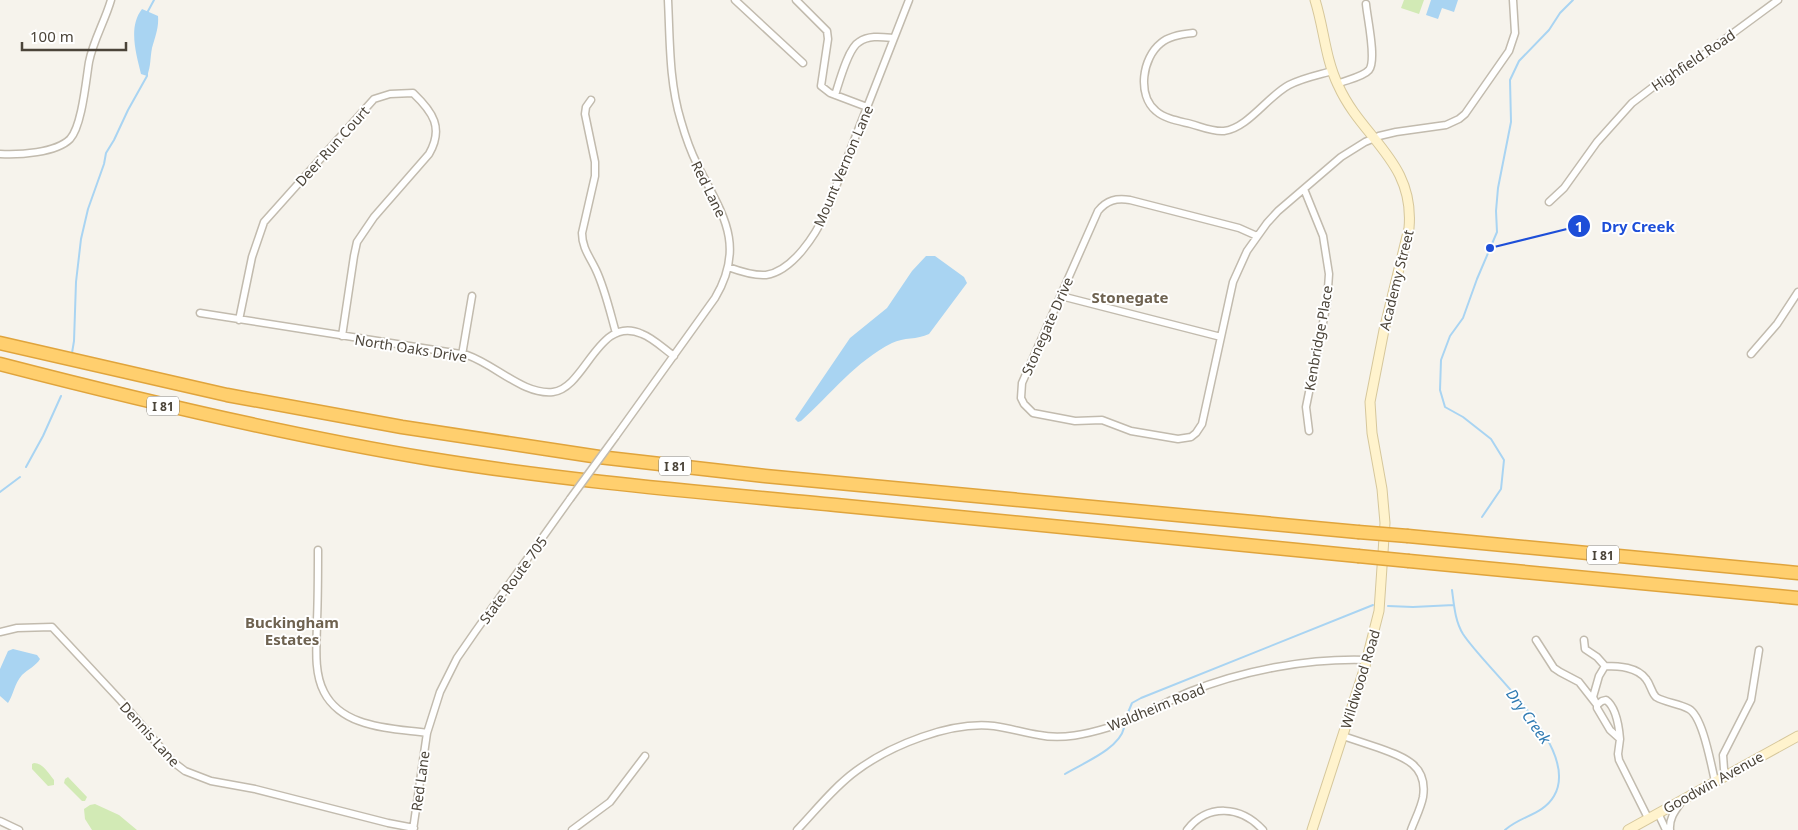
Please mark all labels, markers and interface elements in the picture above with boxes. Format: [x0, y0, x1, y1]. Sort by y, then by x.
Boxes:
scale bar [22, 20, 126, 52]
street label: Highfield Road [1647, 25, 1739, 95]
text: 100 m [30, 26, 74, 46]
street label: Deer Run Court [291, 102, 373, 190]
street label: Mount Vernon Lane [809, 102, 877, 230]
street label: Red Lane [687, 158, 731, 220]
callout: Dry Creek [1566, 211, 1685, 241]
text: 1 [1575, 216, 1583, 236]
text: Dry Creek [1601, 216, 1675, 236]
street label: Academy Street [1374, 228, 1418, 332]
street label: Stonegate Drive [1017, 274, 1077, 378]
street label: Kenbridge Place [1299, 284, 1337, 392]
district label: Stonegate [1092, 287, 1168, 307]
street label: North Oaks Drive [353, 330, 469, 366]
road number: I 81 [147, 396, 179, 416]
road number: I 81 [659, 456, 691, 476]
street label: State Route 705 [475, 532, 551, 628]
road number: I 81 [1587, 546, 1619, 564]
district label: Buckingham Estates [245, 612, 339, 649]
street label: Wildwood Road [1336, 627, 1384, 731]
street label: Waldheim Road [1105, 679, 1207, 735]
water label: Dry Creek [1502, 684, 1556, 748]
street label: Dennis Lane [116, 697, 184, 771]
street label: Goodwin Avenue [1659, 747, 1767, 817]
street label: Red Lane [406, 750, 434, 812]

